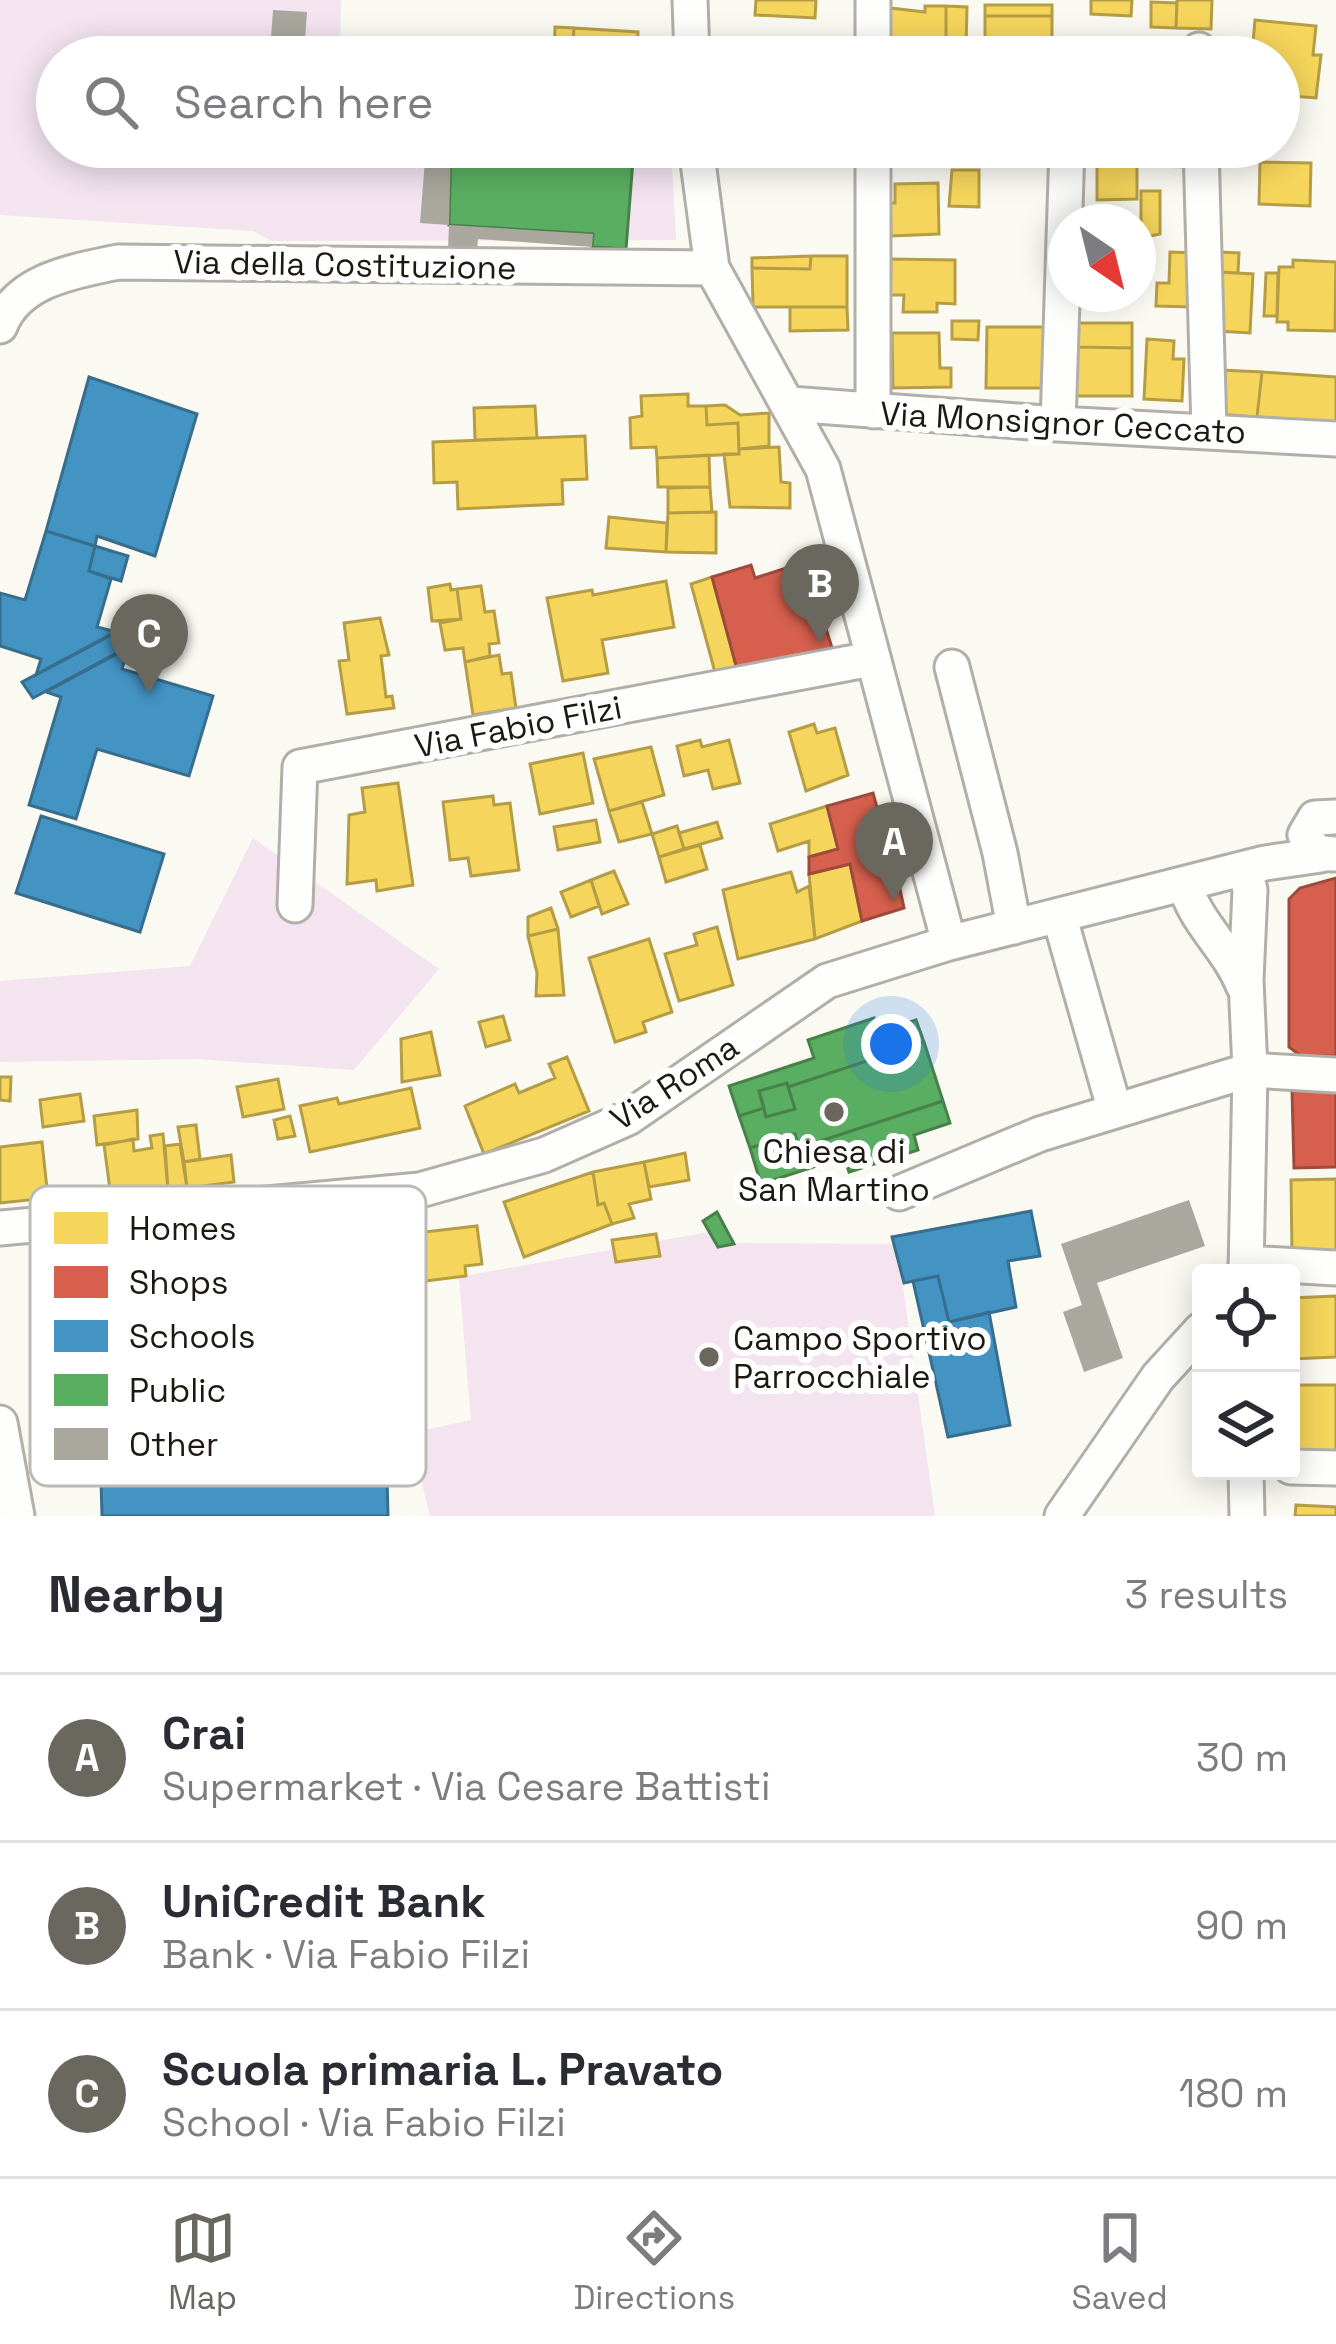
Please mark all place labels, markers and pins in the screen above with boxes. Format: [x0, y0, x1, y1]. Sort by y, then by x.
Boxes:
pin: B [781, 544, 859, 643]
pin: C [110, 594, 188, 693]
pin: A [855, 802, 933, 901]
marker: Chiesa di San Martino [821, 1099, 847, 1125]
place label: Chiesa di San Martino [738, 1131, 930, 1211]
place label: Campo Sportivo Parrocchiale [733, 1318, 987, 1398]
marker: Campo Sportivo Parrocchiale [696, 1344, 722, 1370]

